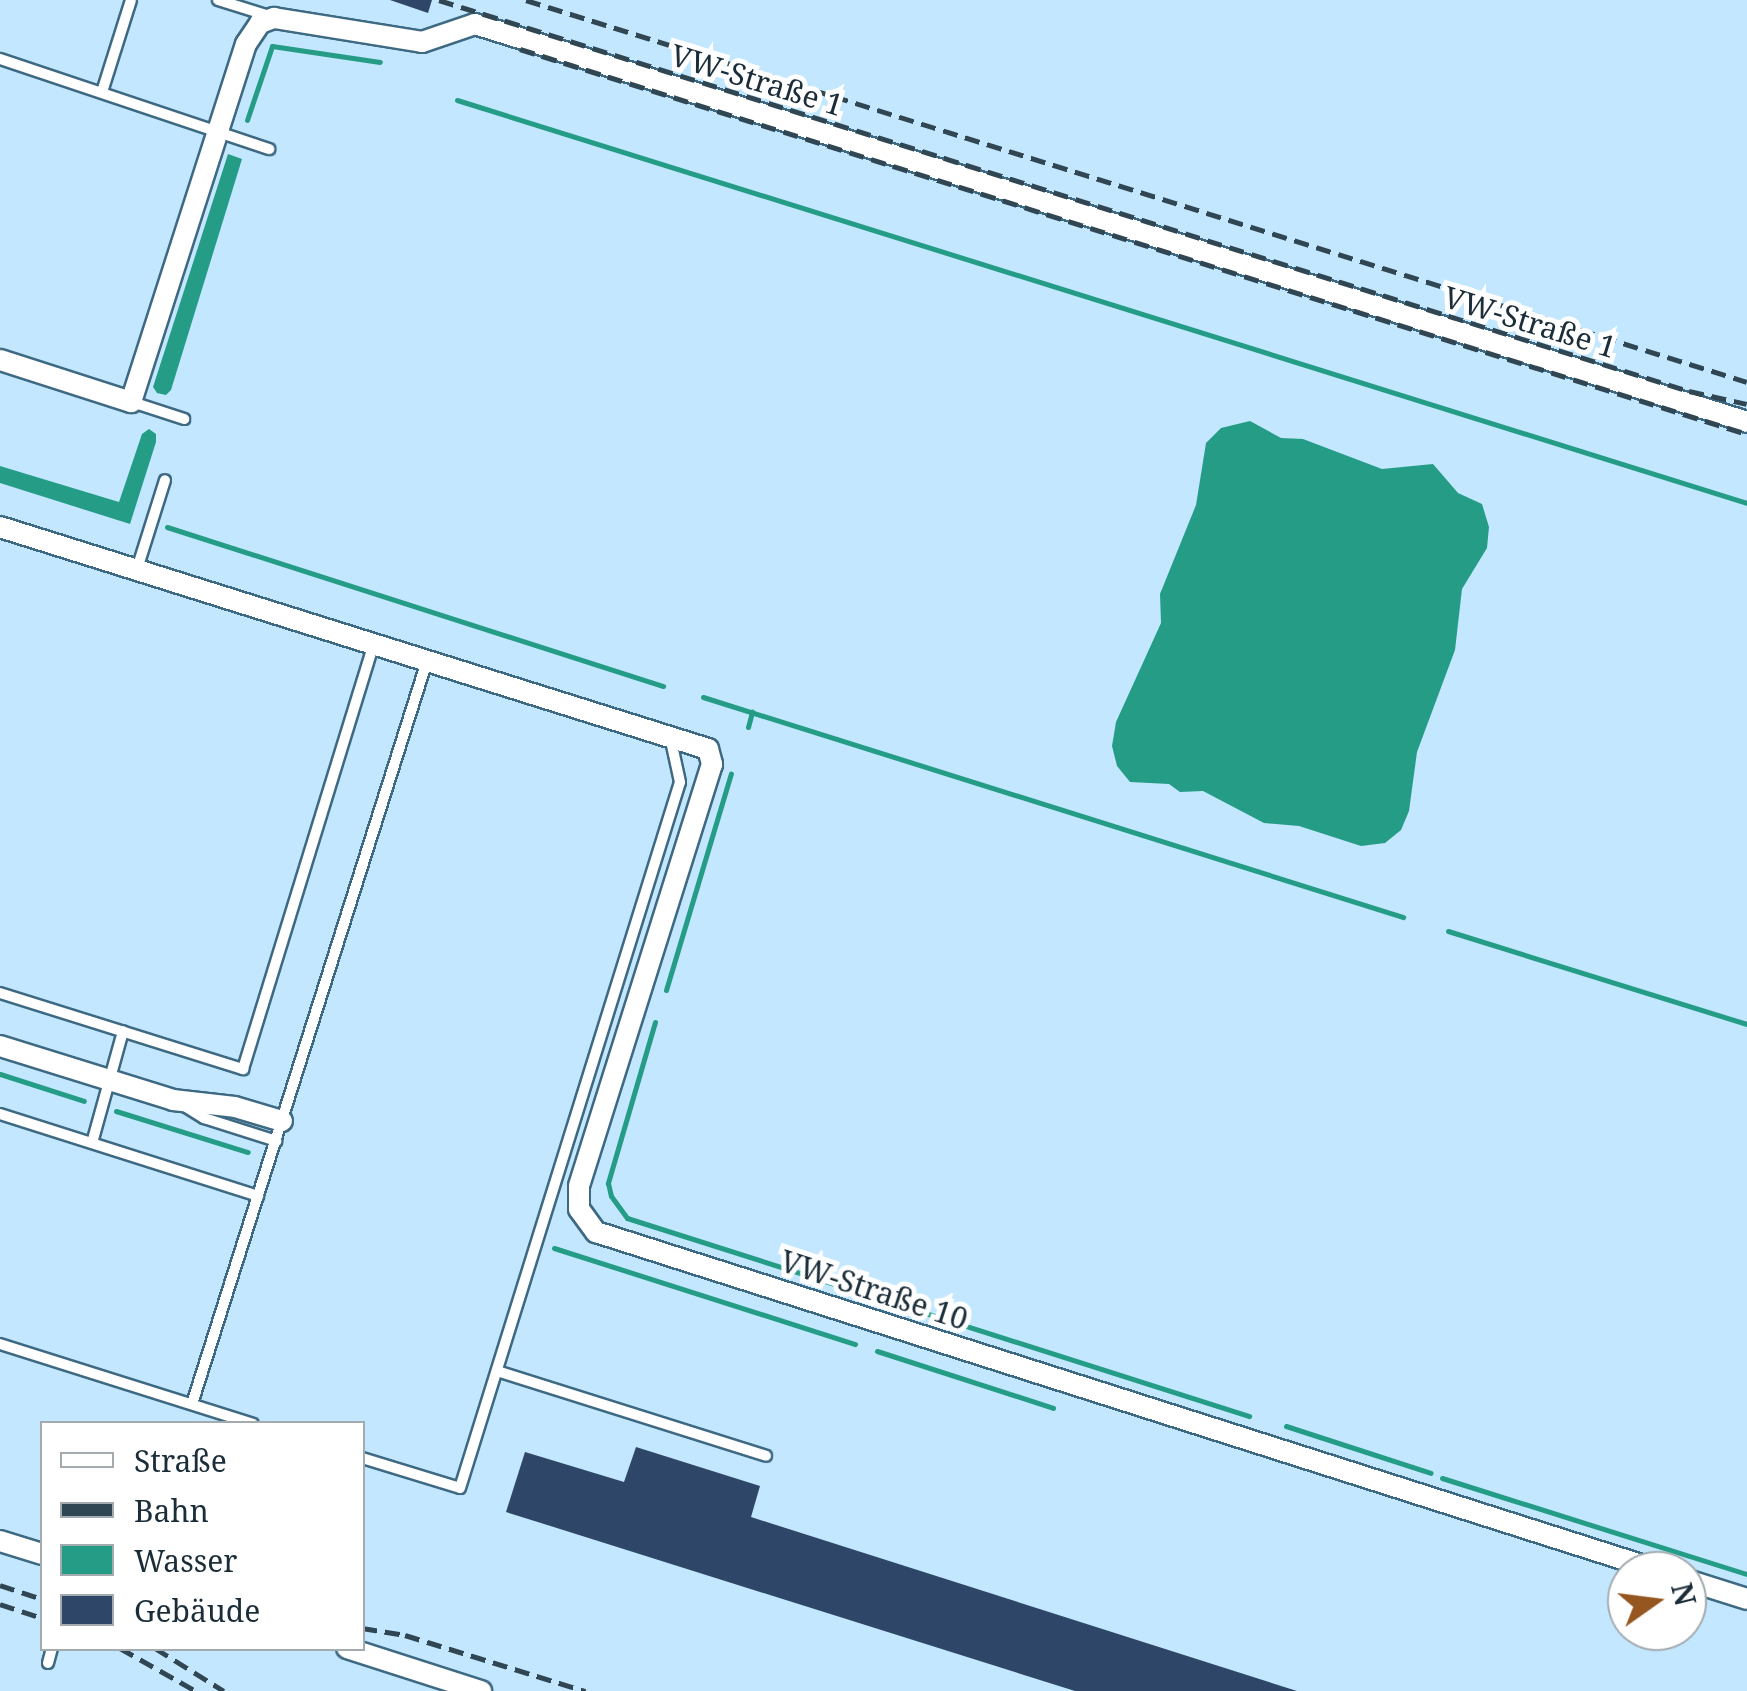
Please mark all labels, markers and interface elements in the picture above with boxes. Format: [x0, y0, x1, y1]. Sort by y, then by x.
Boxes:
street label: VW-Straße 1 [666, 37, 848, 123]
street label: VW-Straße 1 [1439, 279, 1621, 365]
street label: VW-Straße 10 [776, 1243, 972, 1337]
legend [40, 1421, 365, 1651]
text: Straße [134, 1440, 227, 1481]
text: Bahn [134, 1490, 209, 1531]
text: Wasser [134, 1540, 237, 1581]
north arrow [1607, 1551, 1707, 1651]
text: N [1663, 1579, 1705, 1610]
text: Gebäude [134, 1590, 260, 1631]

